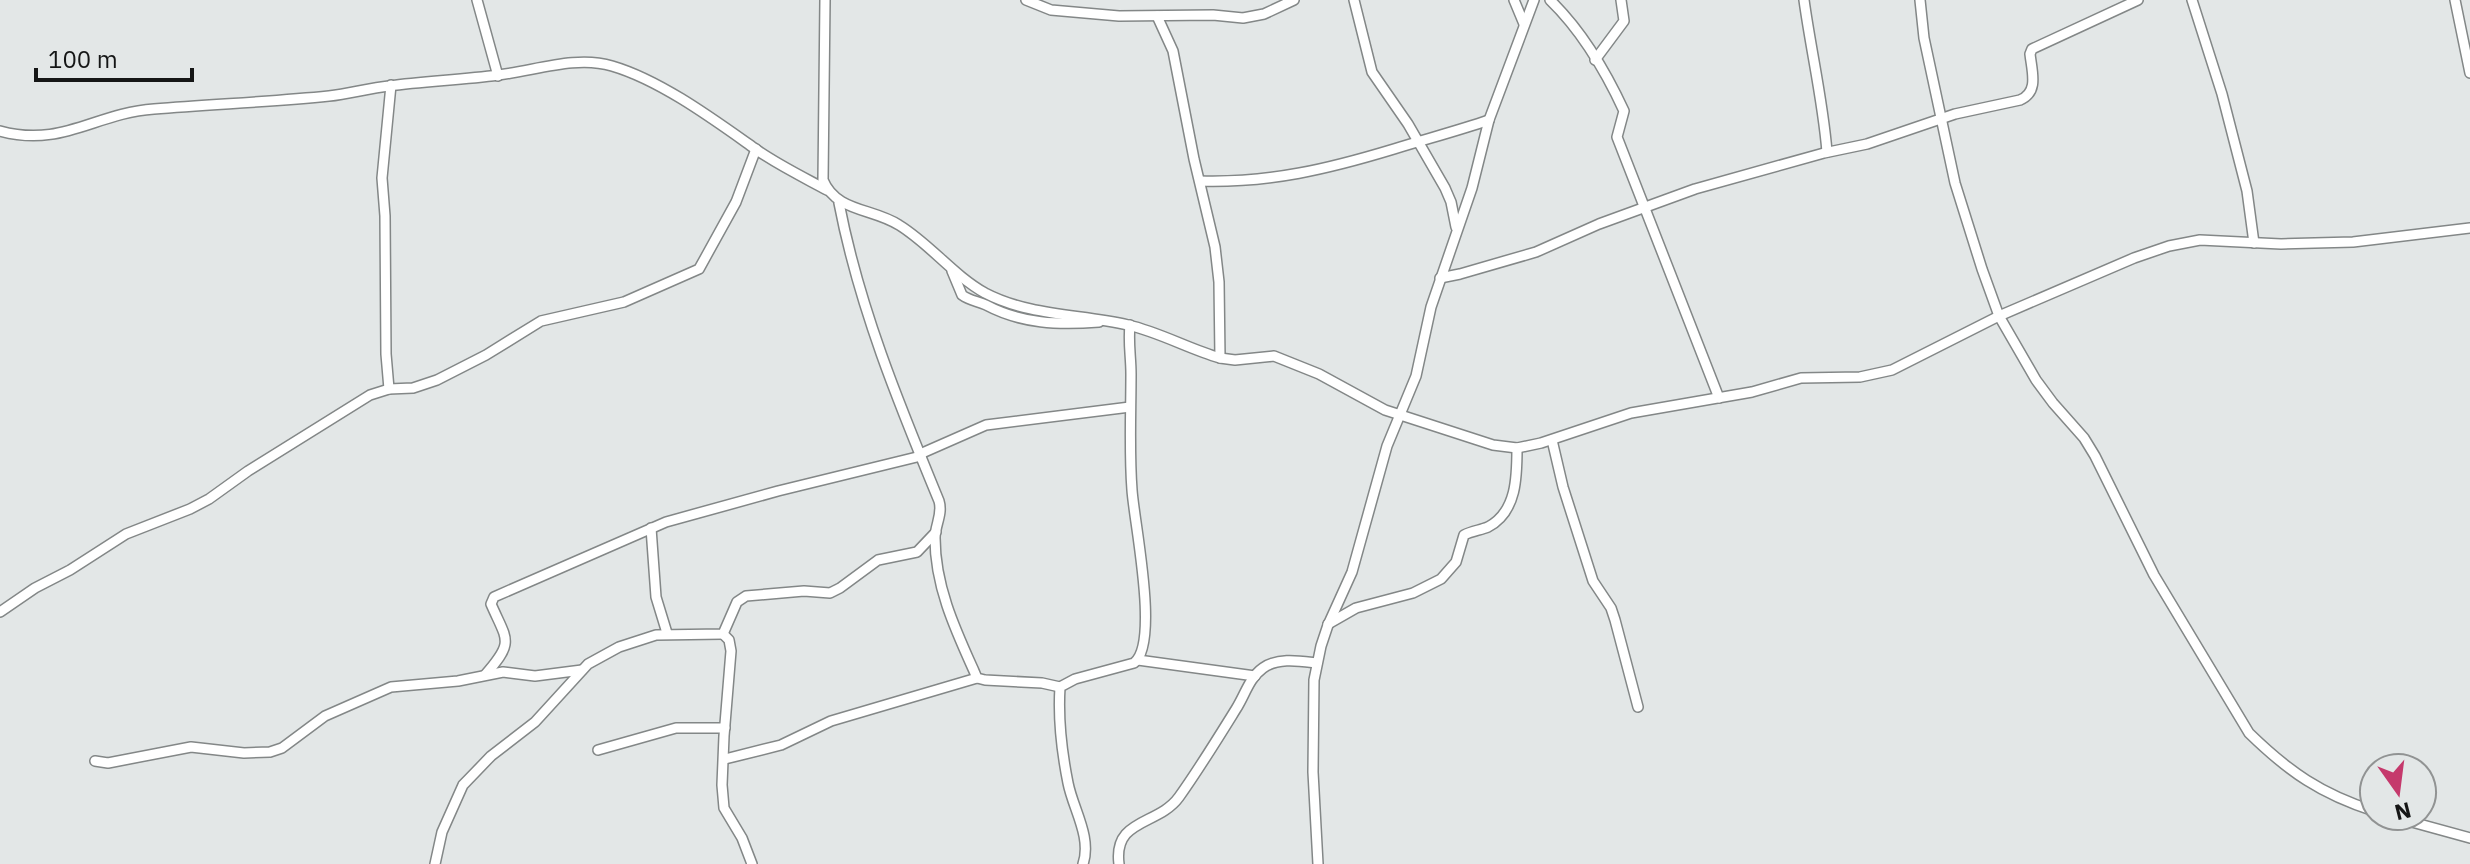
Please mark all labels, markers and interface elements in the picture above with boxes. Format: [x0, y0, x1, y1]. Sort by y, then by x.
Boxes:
scale bar [36, 32, 192, 82]
text: 100 m [48, 43, 118, 75]
north arrow [2358, 752, 2438, 832]
text: N [2392, 796, 2414, 828]

